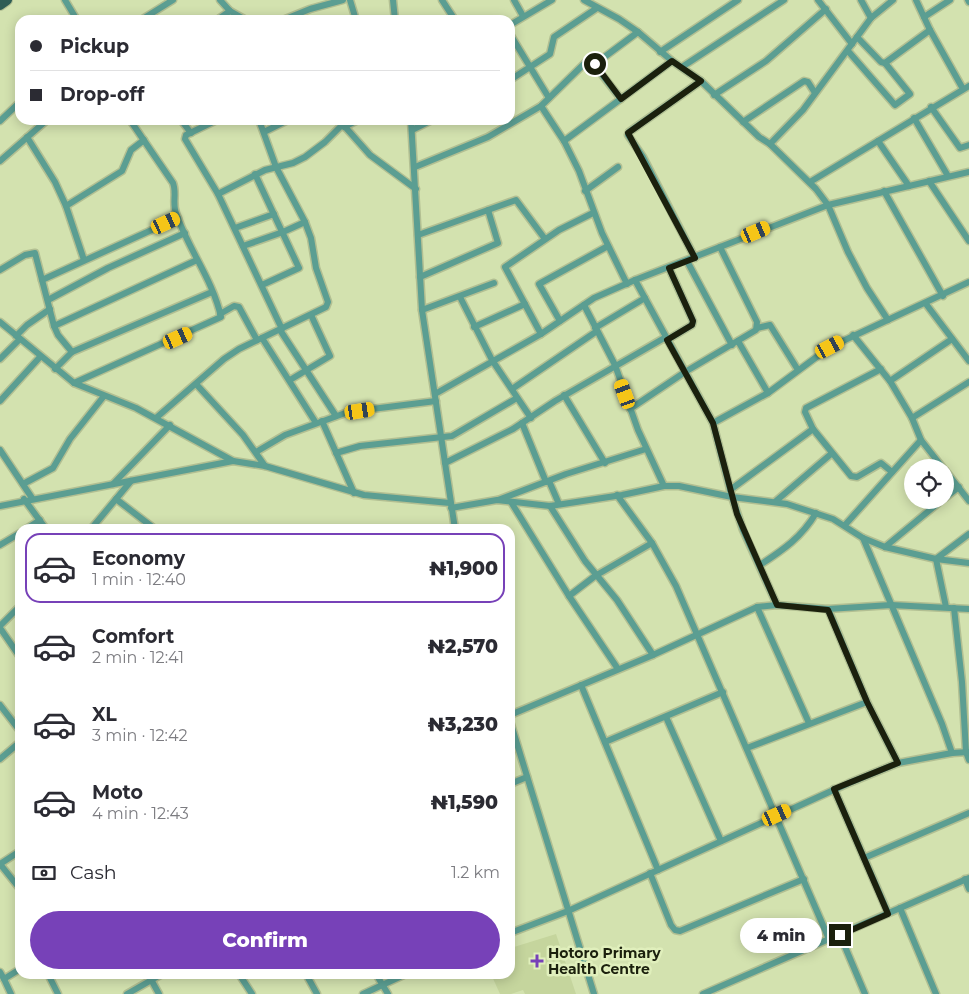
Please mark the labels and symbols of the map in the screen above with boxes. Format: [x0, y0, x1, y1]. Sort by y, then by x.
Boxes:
route start [584, 53, 606, 75]
car [149, 210, 182, 236]
car [739, 219, 772, 245]
car [161, 325, 194, 351]
car [813, 333, 846, 361]
car [612, 377, 637, 411]
car [344, 401, 375, 421]
car [760, 802, 793, 828]
callout: 4 min [740, 918, 822, 952]
route end [829, 924, 851, 946]
place label: Hotoro Primary Health Centre [548, 944, 661, 978]
marker: Hotoro Primary Health Centre [530, 954, 544, 968]

